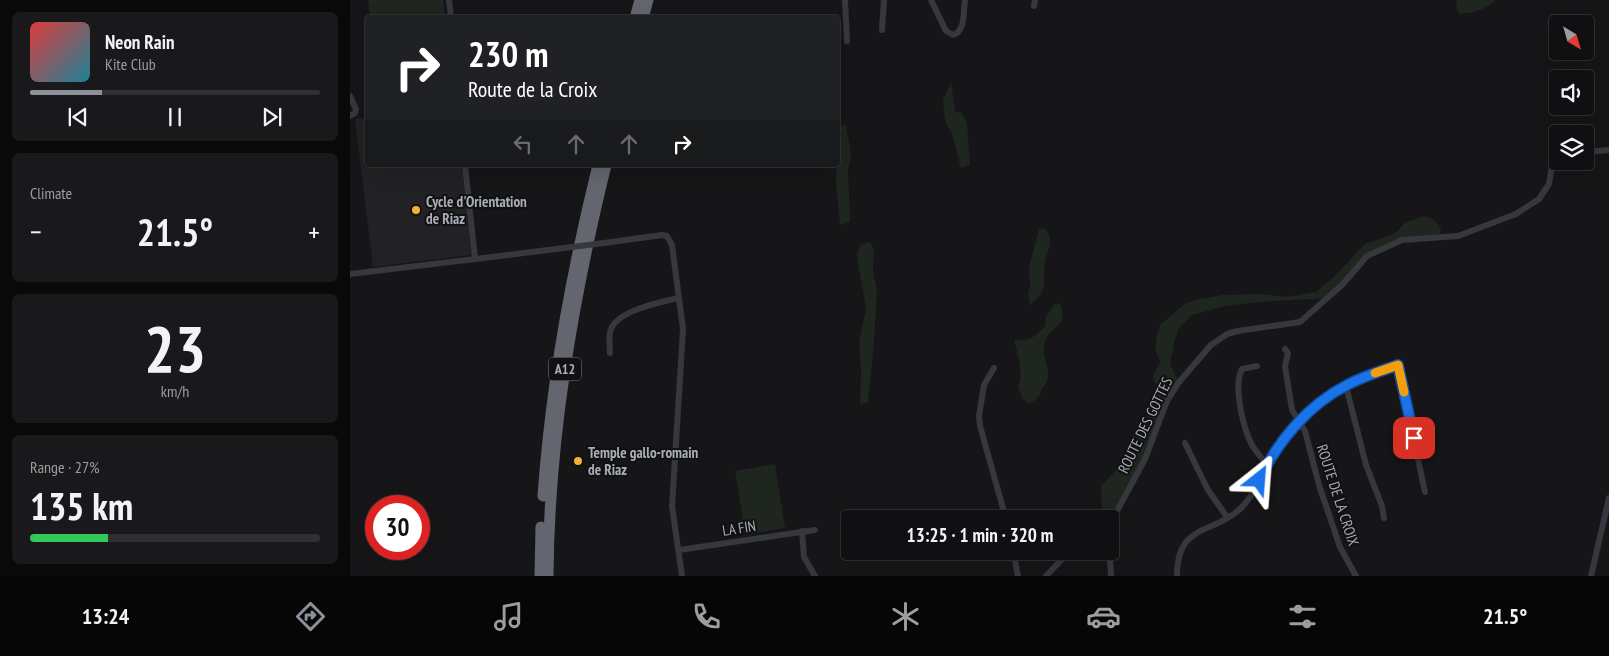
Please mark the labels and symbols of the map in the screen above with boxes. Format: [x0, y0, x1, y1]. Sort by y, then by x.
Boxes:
north arrow [1549, 15, 1594, 60]
place label: Cycle d'Orientation de Riaz [426, 192, 527, 228]
marker: Cycle d'Orientation de Riaz [410, 204, 422, 216]
road number: A12 [549, 358, 581, 380]
street label: ROUTE DES GOTTES [1114, 374, 1176, 476]
pin [1393, 417, 1435, 459]
street label: ROUTE DE LA CROIX [1313, 442, 1364, 549]
place label: Temple gallo-romain de Riaz [588, 443, 699, 479]
position arrow [1232, 453, 1284, 505]
marker: Temple gallo-romain de Riaz [572, 455, 584, 467]
speed limit sign: 30 [365, 495, 430, 560]
street label: LA FIN [721, 516, 757, 540]

